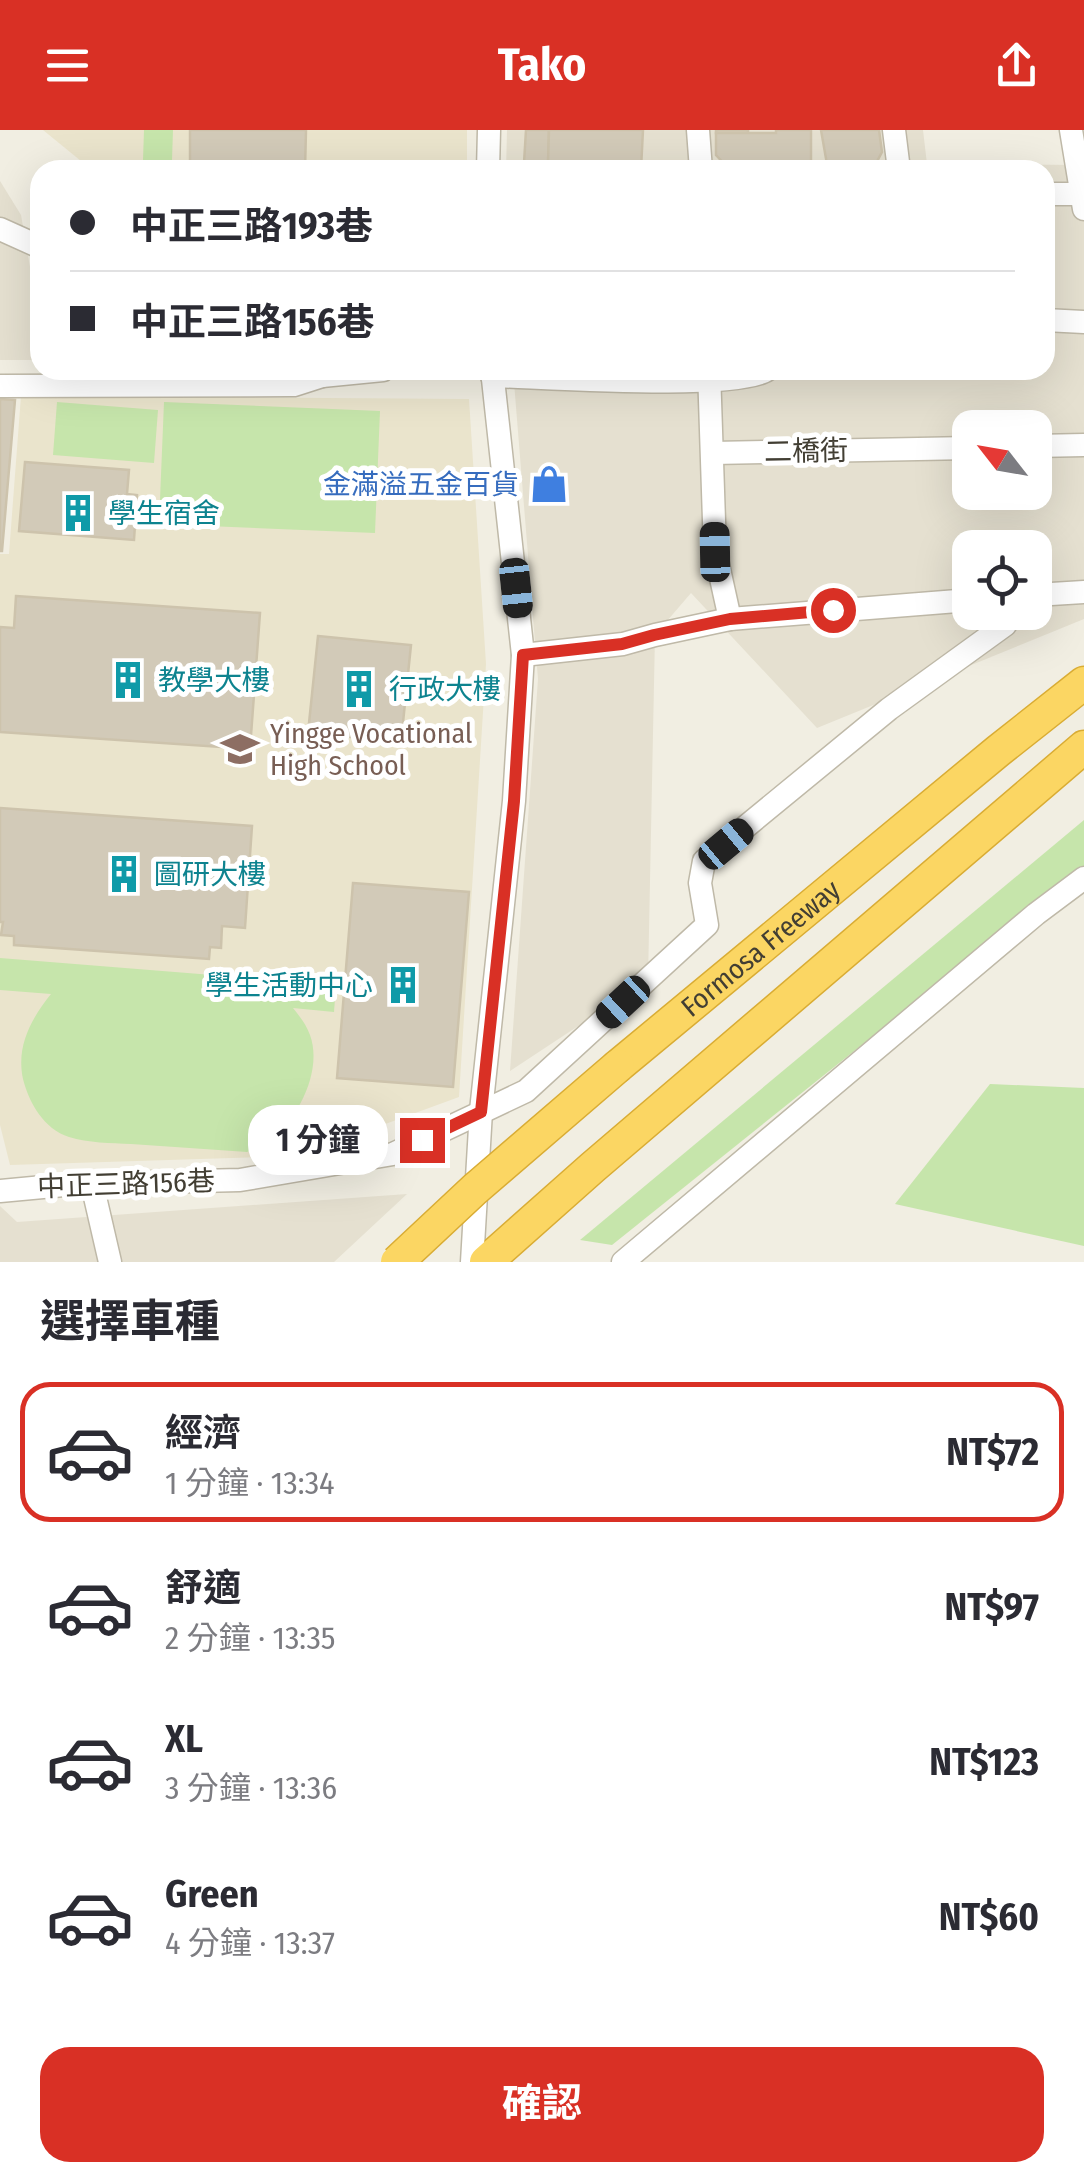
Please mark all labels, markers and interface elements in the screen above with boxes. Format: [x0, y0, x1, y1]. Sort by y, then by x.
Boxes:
icon: menu [40, 38, 95, 93]
text: Tako [498, 38, 586, 92]
icon: share [989, 38, 1044, 93]
text: 中正三路193巷 [130, 203, 373, 249]
text: 中正三路156巷 [130, 299, 375, 345]
north arrow [952, 410, 1052, 510]
map controls [952, 410, 1052, 630]
street label: 二橋街 [764, 434, 848, 468]
shop icon: 金滿溢五金百貨 [528, 463, 570, 505]
place label: 金滿溢五金百貨 [323, 468, 519, 501]
building icon: 學生宿舍 [57, 492, 99, 534]
place label: 學生宿舍 [108, 497, 220, 530]
car [699, 522, 731, 582]
button: locate [952, 530, 1052, 630]
car [498, 557, 534, 619]
route start [811, 588, 856, 633]
building icon: 教學大樓 [107, 659, 149, 701]
place label: 教學大樓 [158, 664, 270, 697]
building icon: 行政大樓 [338, 668, 380, 710]
place label: 行政大樓 [389, 673, 501, 706]
place label: Yingge Vocational High School [270, 717, 472, 782]
school or university icon: Yingge Vocational High School [219, 728, 261, 770]
car [693, 813, 759, 875]
building icon: 圖研大樓 [103, 853, 145, 895]
place label: 圖研大樓 [154, 858, 266, 891]
street label: Formosa Freeway [674, 872, 847, 1023]
building icon: 學生活動中心 [382, 964, 424, 1006]
place label: 學生活動中心 [205, 969, 373, 1002]
car [591, 971, 655, 1033]
callout: 1 分鐘 [247, 1105, 387, 1175]
route end [400, 1118, 445, 1163]
text: 1 分鐘 [276, 1121, 360, 1159]
street label: 中正三路156巷 [37, 1164, 215, 1204]
text: 選擇車種 [40, 1295, 220, 1349]
icon: car [45, 1407, 135, 1497]
text: 經濟 [165, 1410, 241, 1456]
text: NT$72 [946, 1429, 1039, 1475]
text: 1 分鐘 · 13:34 [165, 1464, 335, 1502]
icon: car [45, 1562, 135, 1652]
text: 舒適 [165, 1565, 241, 1611]
text: NT$97 [945, 1584, 1039, 1630]
text: 2 分鐘 · 13:35 [165, 1619, 336, 1657]
text: XL [165, 1716, 203, 1762]
icon: car [45, 1717, 135, 1807]
text: NT$123 [929, 1739, 1039, 1785]
text: 3 分鐘 · 13:36 [165, 1769, 337, 1807]
text: Green [165, 1871, 259, 1917]
icon: car [45, 1872, 135, 1962]
text: NT$60 [939, 1894, 1039, 1940]
text: 4 分鐘 · 13:37 [165, 1924, 335, 1962]
button: 確認 [40, 2047, 1044, 2162]

